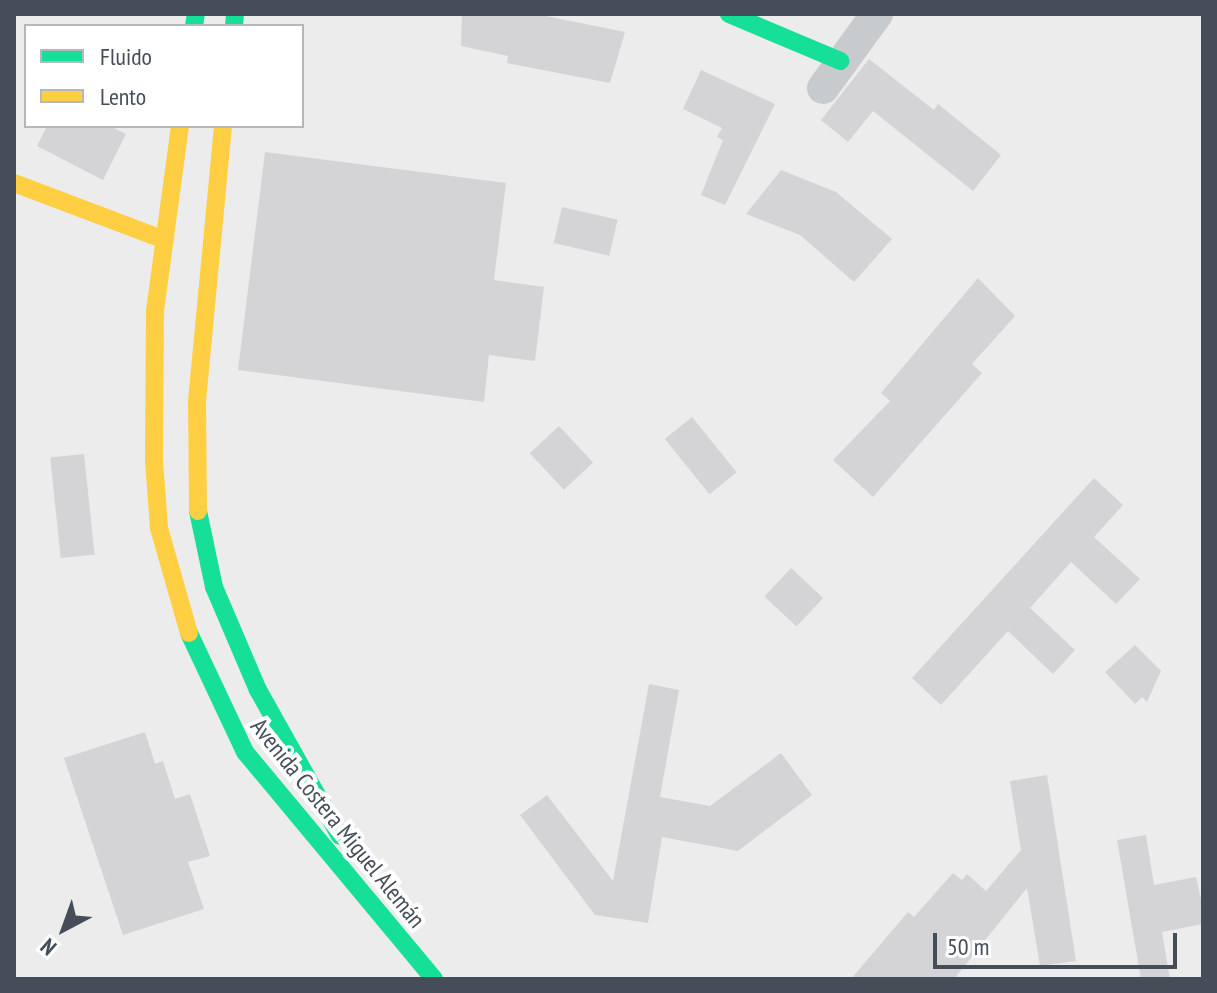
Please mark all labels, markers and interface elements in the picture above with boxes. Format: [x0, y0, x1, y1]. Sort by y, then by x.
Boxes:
legend [24, 24, 304, 128]
text: Fluido [100, 41, 152, 72]
text: Lento [100, 81, 146, 112]
street label: Avenida Costera Miguel Alemán [245, 712, 431, 934]
north arrow [24, 889, 104, 969]
scale bar [937, 917, 1181, 967]
text: 50 m [947, 931, 989, 962]
text: N [35, 933, 62, 962]

